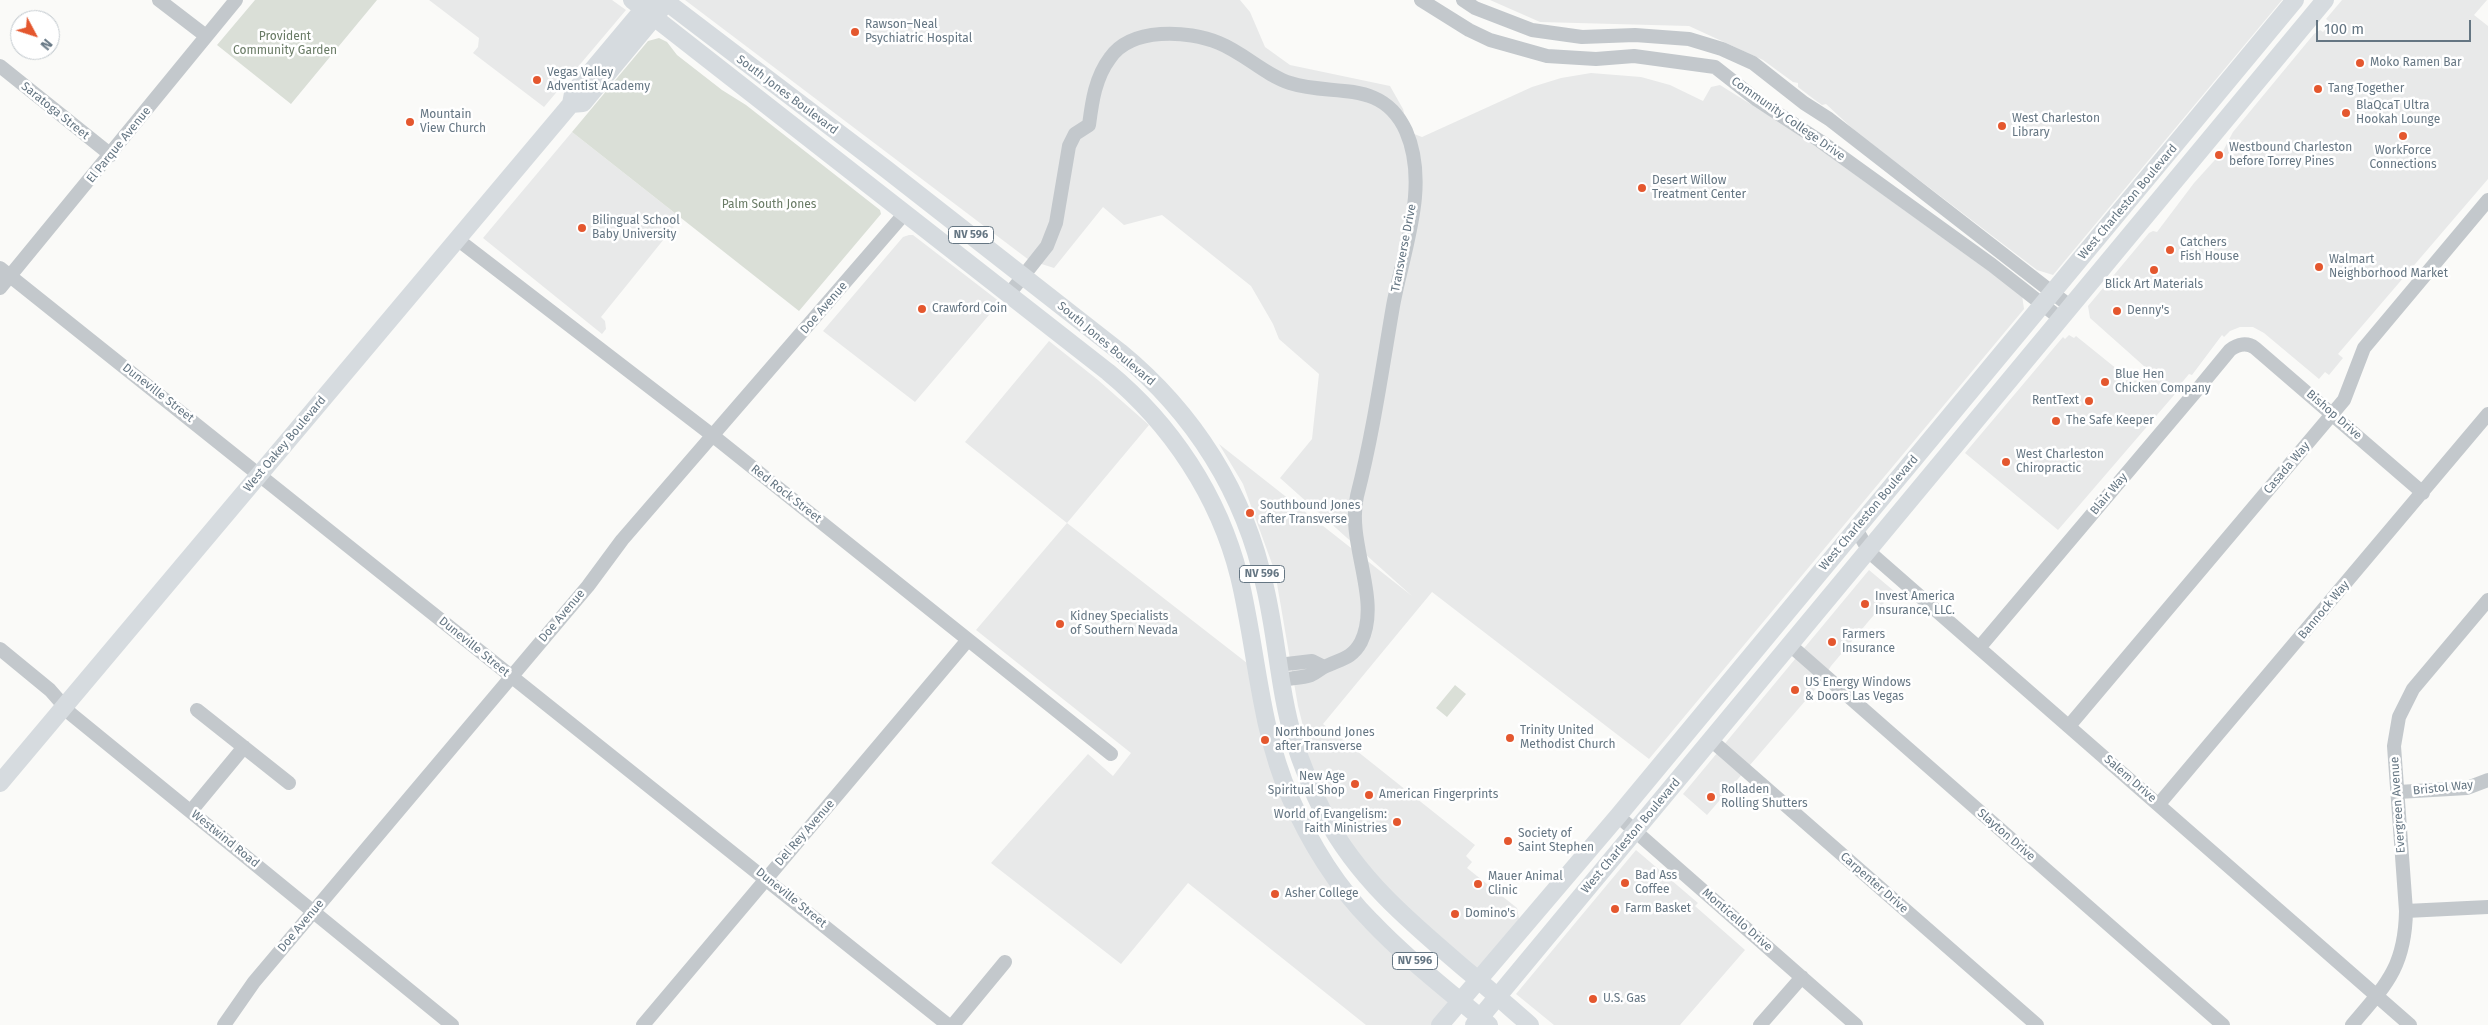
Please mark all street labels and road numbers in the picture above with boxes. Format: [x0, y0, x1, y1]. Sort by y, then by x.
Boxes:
street label: South Jones Boulevard [734, 52, 840, 138]
street label: Community College Drive [1728, 74, 1848, 164]
street label: Saratoga Street [18, 79, 92, 143]
street label: El Parque Avenue [84, 104, 154, 186]
street label: West Charleston Boulevard [2076, 141, 2180, 263]
street label: Transverse Drive [1388, 203, 1420, 293]
road number: NV 596 [948, 226, 994, 244]
street label: Doe Avenue [797, 279, 851, 337]
street label: South Jones Boulevard [1054, 299, 1158, 389]
street label: Duneville Street [119, 361, 197, 425]
street label: Bishop Drive [2303, 387, 2365, 443]
street label: West Oakey Boulevard [241, 393, 329, 495]
street label: Casada Way [2261, 439, 2313, 497]
street label: West Charleston Boulevard [1817, 452, 1921, 574]
street label: Red Rock Street [748, 462, 824, 526]
street label: Blair Way [2087, 470, 2131, 518]
road number: NV 596 [1240, 566, 1284, 582]
street label: Bannock Way [2295, 578, 2353, 642]
street label: Doe Avenue [536, 587, 588, 645]
street label: Duneville Street [436, 614, 512, 680]
street label: Salem Drive [2101, 752, 2159, 806]
street label: Evergreen Avenue [2387, 756, 2409, 854]
street label: West Charleston Boulevard [1579, 775, 1683, 897]
street label: Bristol Way [2412, 778, 2474, 798]
street label: Del Rey Avenue [772, 797, 838, 869]
street label: Slayton Drive [1974, 806, 2038, 864]
street label: Westwind Road [188, 807, 262, 871]
street label: Carpenter Drive [1837, 850, 1911, 916]
street label: Duneville Street [753, 865, 829, 931]
street label: Monticello Drive [1699, 886, 1775, 954]
street label: Doe Avenue [275, 897, 327, 955]
road number: NV 596 [1392, 952, 1438, 969]

